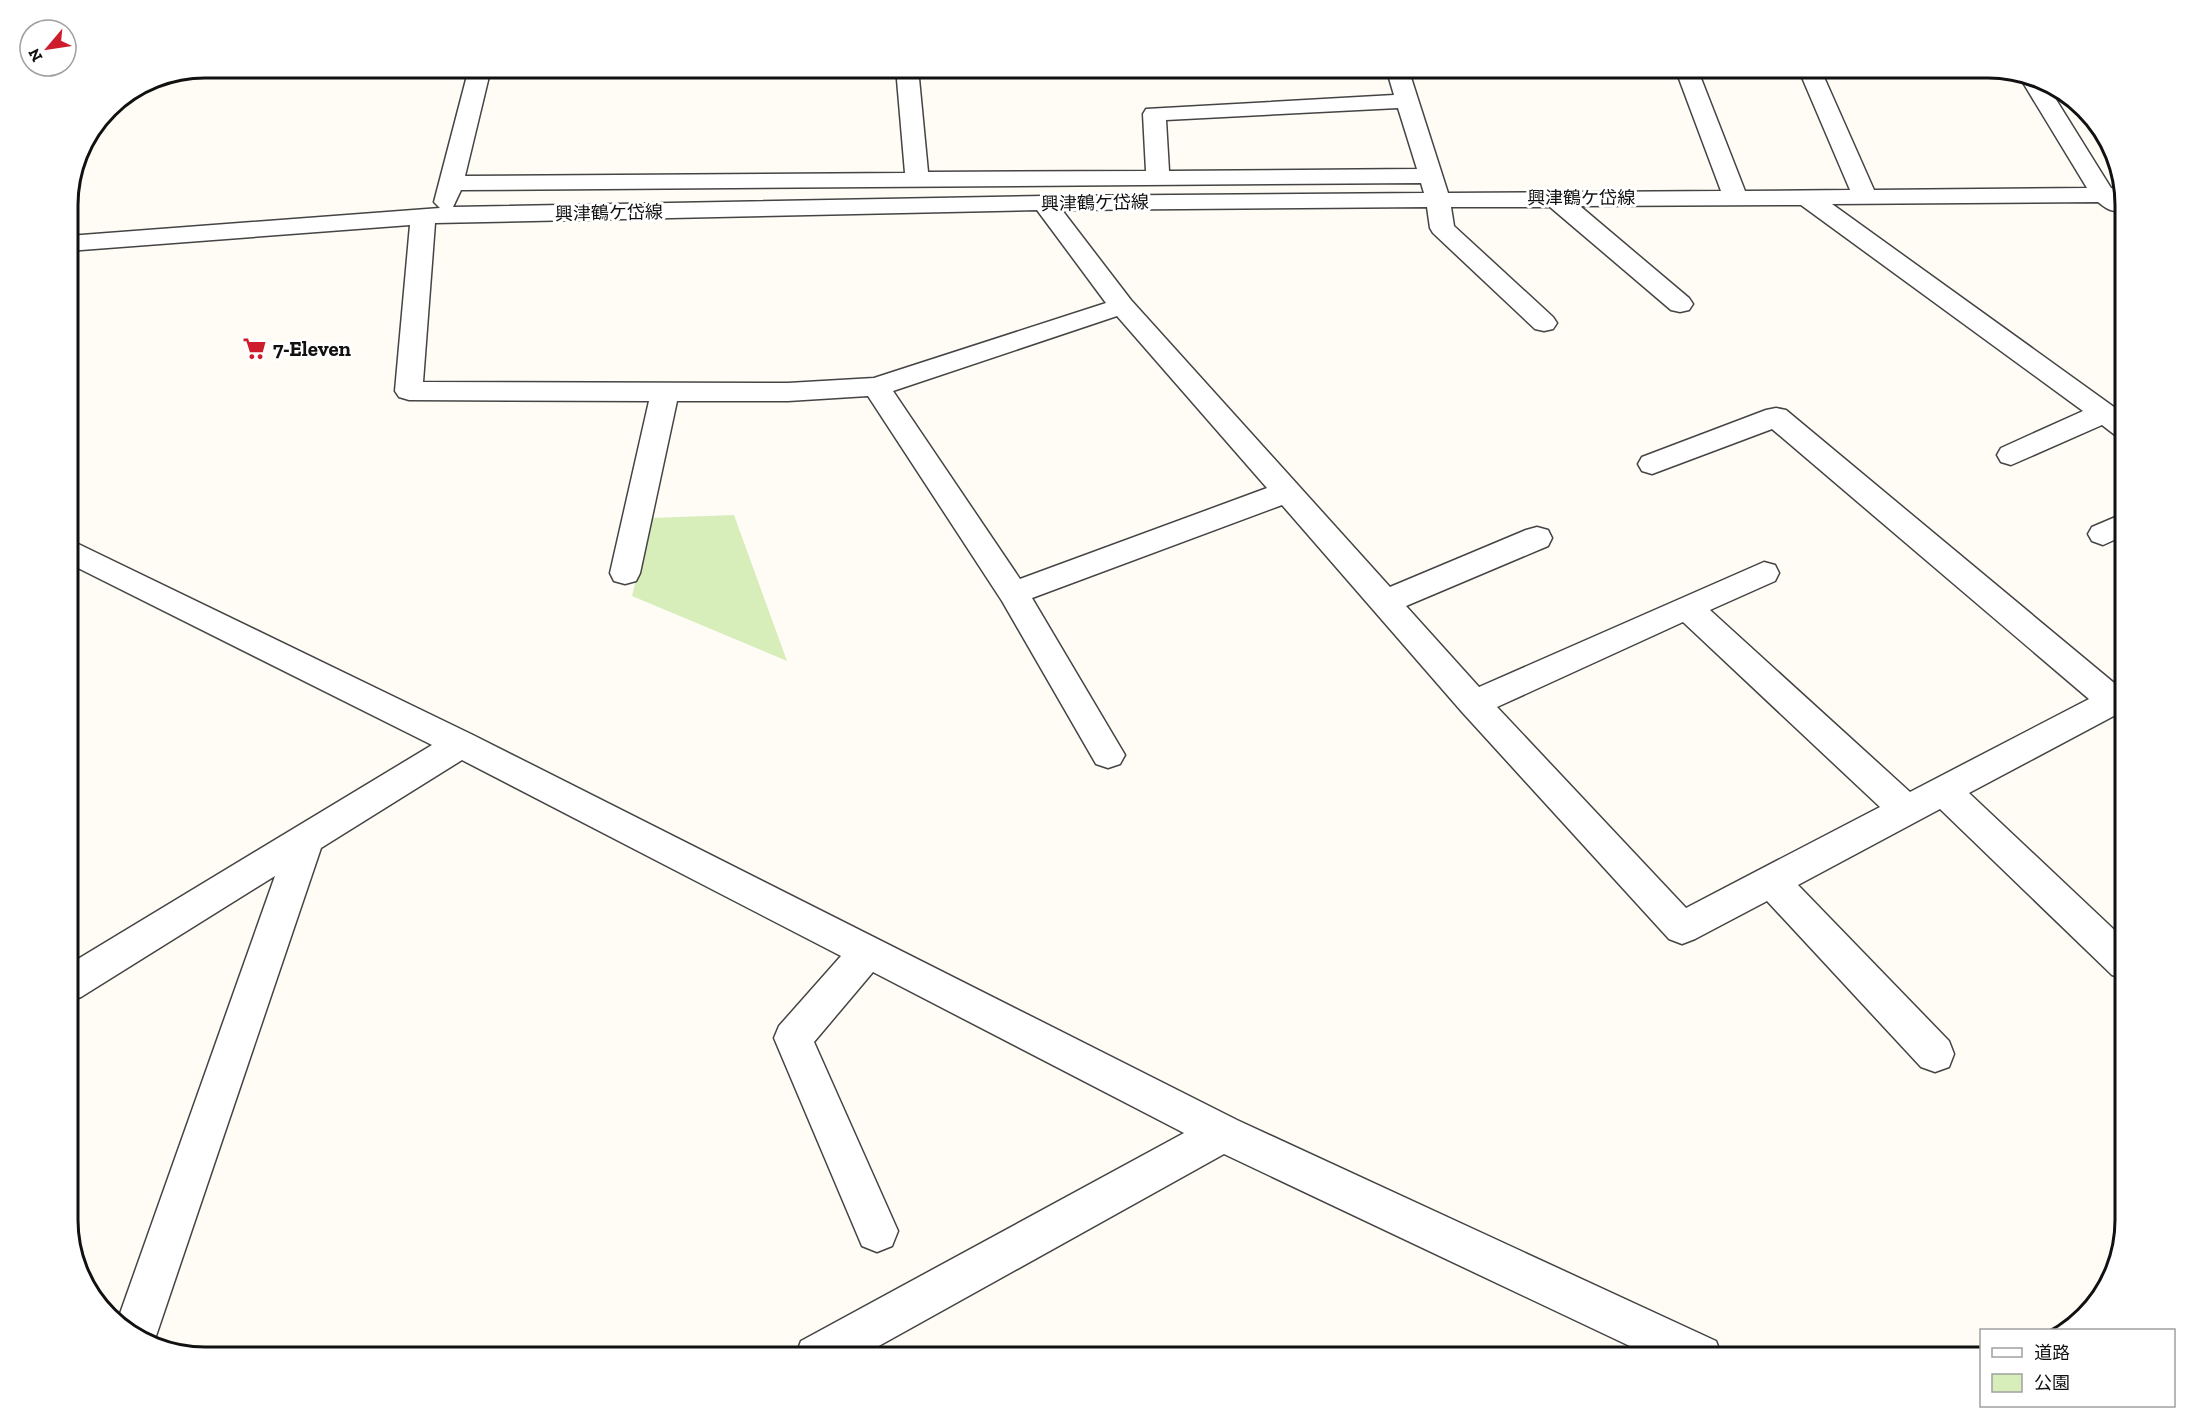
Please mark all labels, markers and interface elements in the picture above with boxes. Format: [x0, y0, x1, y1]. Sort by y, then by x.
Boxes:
north arrow [18, 18, 78, 78]
text: N [24, 45, 47, 65]
street label: 興津鶴ケ岱線 [1527, 187, 1635, 209]
street label: 興津鶴ケ岱線 [1041, 191, 1149, 215]
street label: 興津鶴ケ岱線 [555, 201, 663, 225]
supermarket icon: 7-Eleven [242, 336, 268, 362]
place label: 7-Eleven [273, 336, 352, 361]
legend [1980, 1329, 2175, 1407]
text: 道路 [2034, 1342, 2070, 1364]
text: 公園 [2034, 1372, 2070, 1394]

